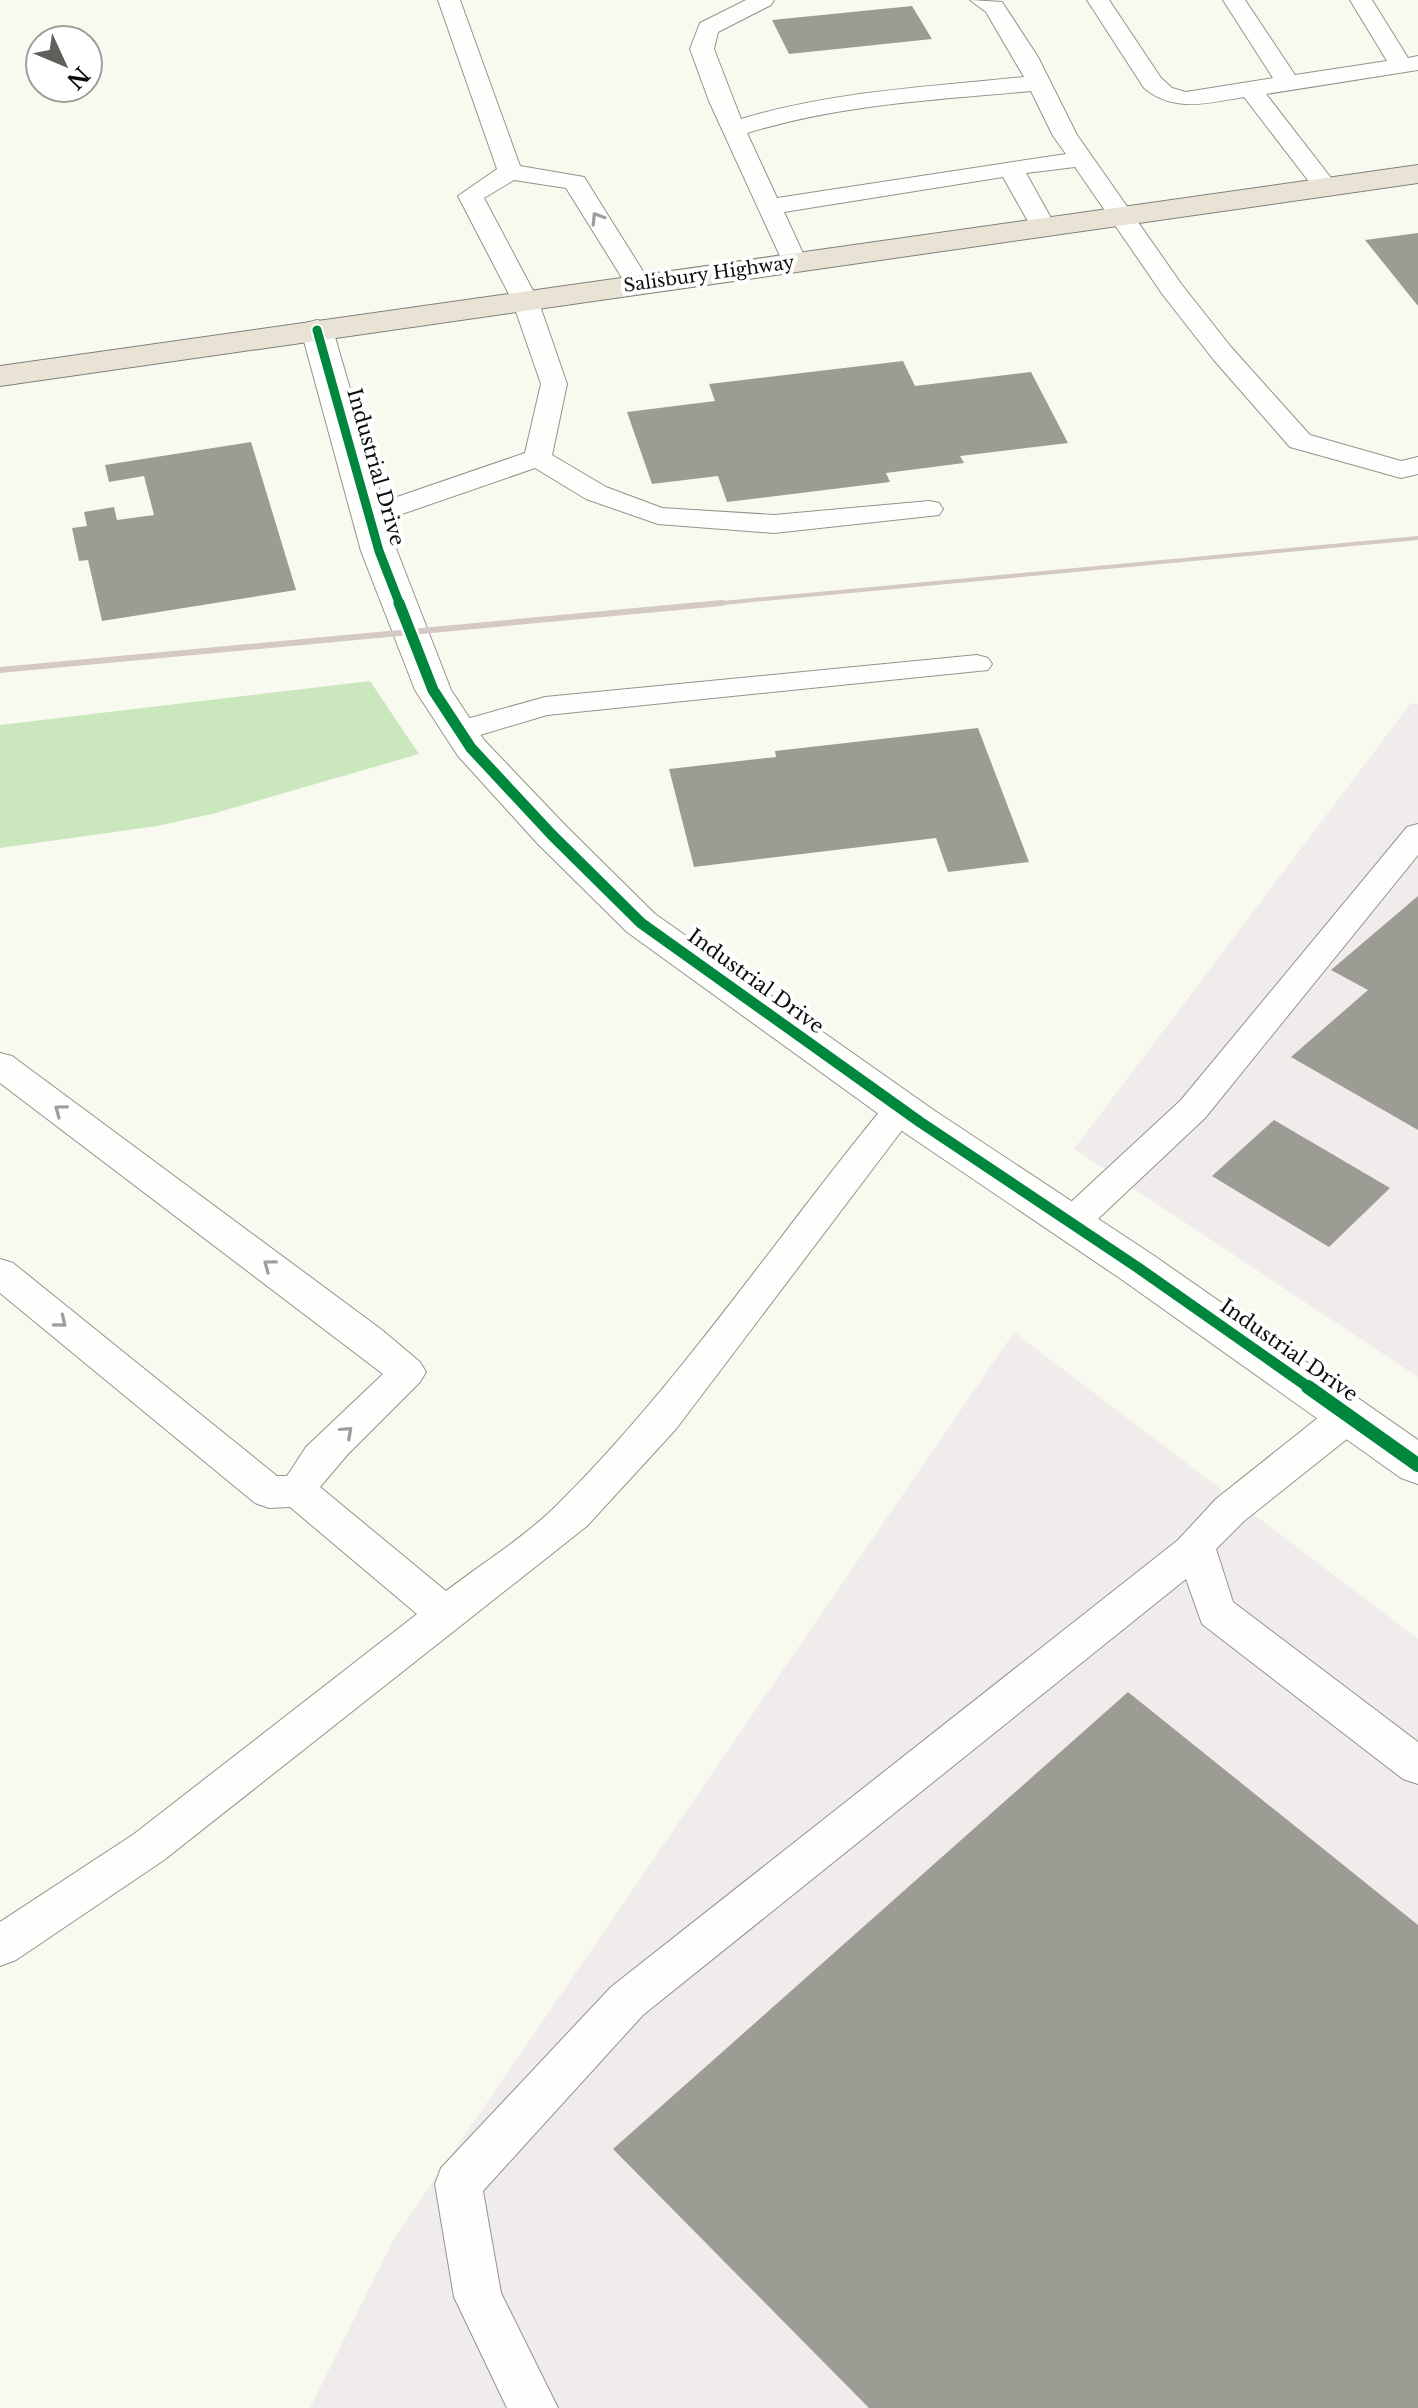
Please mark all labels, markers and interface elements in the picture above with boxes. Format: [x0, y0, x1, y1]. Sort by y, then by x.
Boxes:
north arrow [24, 24, 104, 104]
text: N [61, 61, 95, 95]
one-way arrow [592, 212, 607, 227]
street label: Salisbury Highway [622, 251, 796, 297]
street label: Industrial Drive [342, 386, 410, 548]
street label: Industrial Drive [683, 924, 829, 1038]
one-way arrow [54, 1105, 69, 1119]
one-way arrow [263, 1260, 277, 1274]
street label: Industrial Drive [1216, 1294, 1362, 1406]
one-way arrow [51, 1313, 66, 1327]
one-way arrow [337, 1427, 352, 1441]

